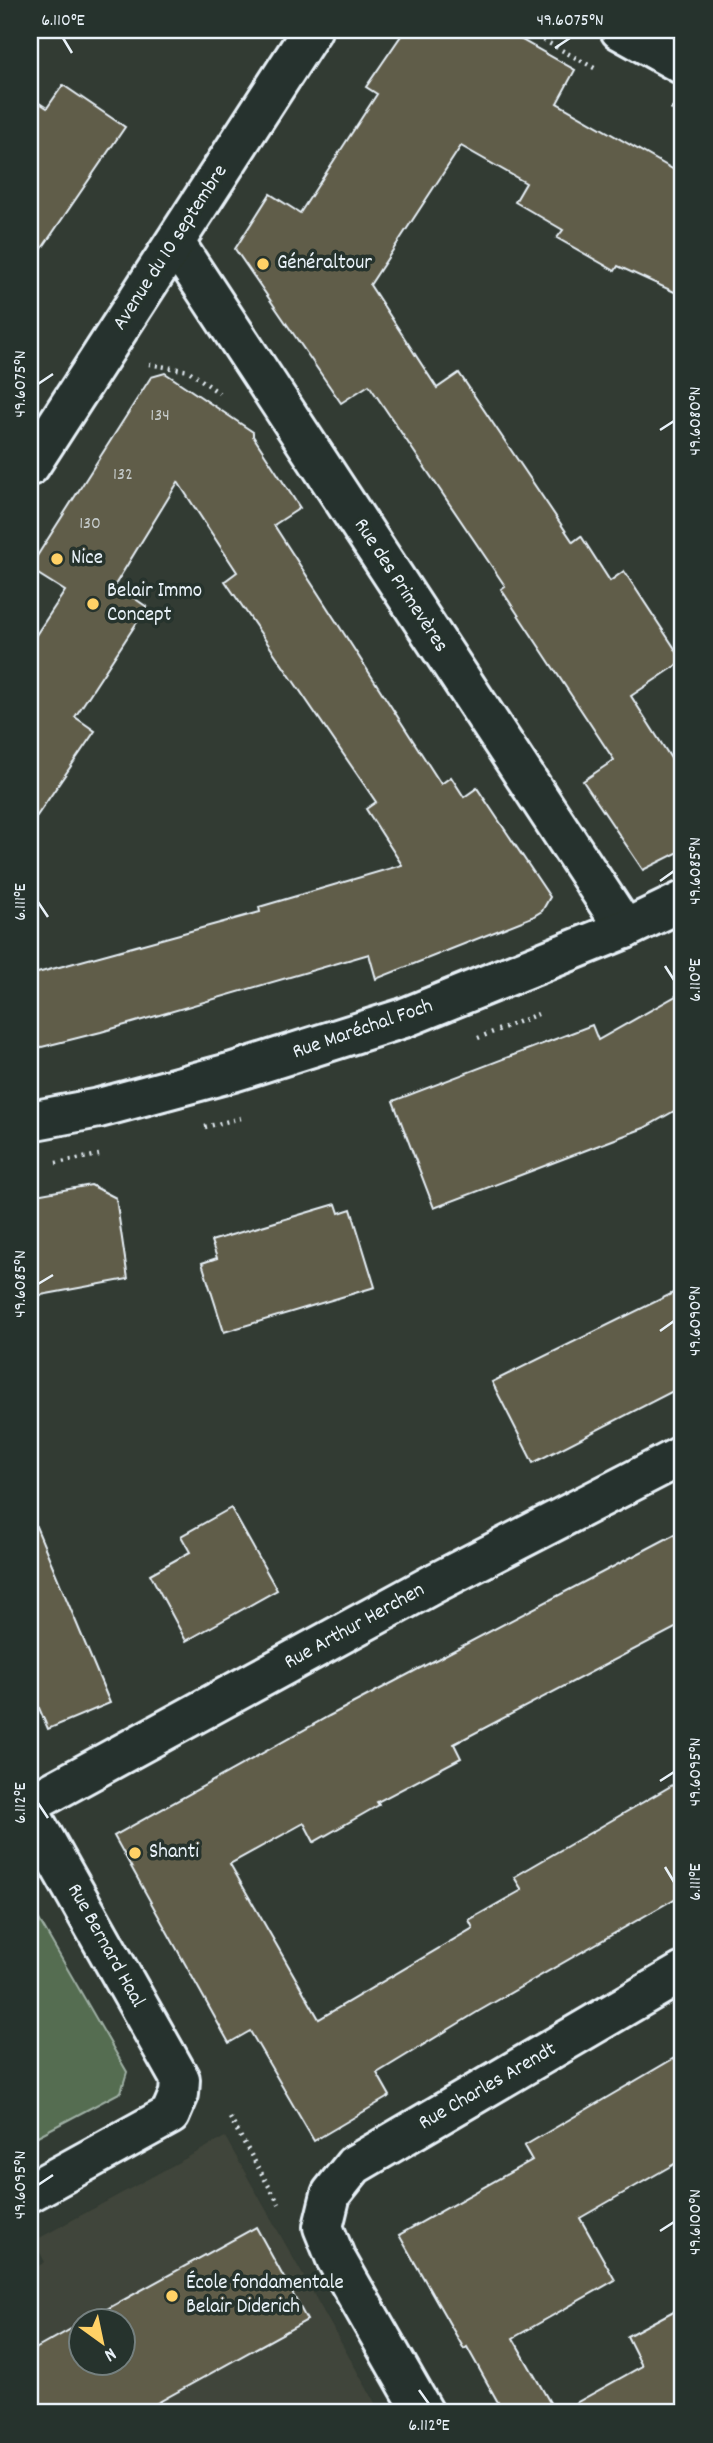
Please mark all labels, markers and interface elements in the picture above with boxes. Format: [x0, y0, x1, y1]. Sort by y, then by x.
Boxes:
text: 6.110°E [41, 9, 85, 34]
text: 49.6075°N [536, 9, 604, 34]
street label: Avenue du 10 septembre [106, 159, 236, 337]
place label: Généraltour [277, 249, 372, 279]
marker: Généraltour [255, 256, 271, 272]
text: 49.6075°N [9, 350, 34, 418]
text: 49.6080°N [684, 386, 709, 456]
house number: 134 [150, 404, 170, 429]
house number: 132 [113, 463, 133, 488]
house number: 130 [79, 512, 101, 537]
street label: Rue des Primevères [345, 513, 455, 659]
place label: Nice [71, 544, 103, 574]
marker: Nice [49, 551, 65, 567]
place label: Belair Immo Concept [107, 577, 202, 631]
marker: Belair Immo Concept [85, 596, 101, 612]
text: 49.6085°N [684, 837, 709, 905]
text: 6.111°E [9, 883, 34, 921]
text: 6.110°E [684, 958, 709, 1002]
street label: Rue Maréchal Foch [289, 992, 437, 1068]
text: 49.6085°N [9, 1250, 34, 1318]
text: 49.6090°N [684, 1286, 709, 1356]
street label: Rue Arthur Herchen [279, 1576, 431, 1678]
text: 49.6095°N [684, 1738, 709, 1806]
text: 6.112°E [9, 1782, 34, 1824]
place label: Shanti [149, 1838, 199, 1868]
marker: Shanti [127, 1845, 143, 1861]
text: 6.111°E [684, 1863, 709, 1901]
street label: Rue Bernard Haal [58, 1878, 152, 2014]
street label: Rue Charles Arendt [414, 2035, 563, 2139]
text: 49.6095°N [9, 2151, 34, 2219]
text: 49.6100°N [684, 2189, 709, 2255]
place label: École fondamentale Belair Diderich [186, 2269, 344, 2323]
marker: École fondamentale Belair Diderich [164, 2288, 180, 2304]
north arrow [66, 2306, 136, 2376]
text: N [98, 2339, 121, 2367]
text: 6.112°E [408, 2414, 450, 2439]

